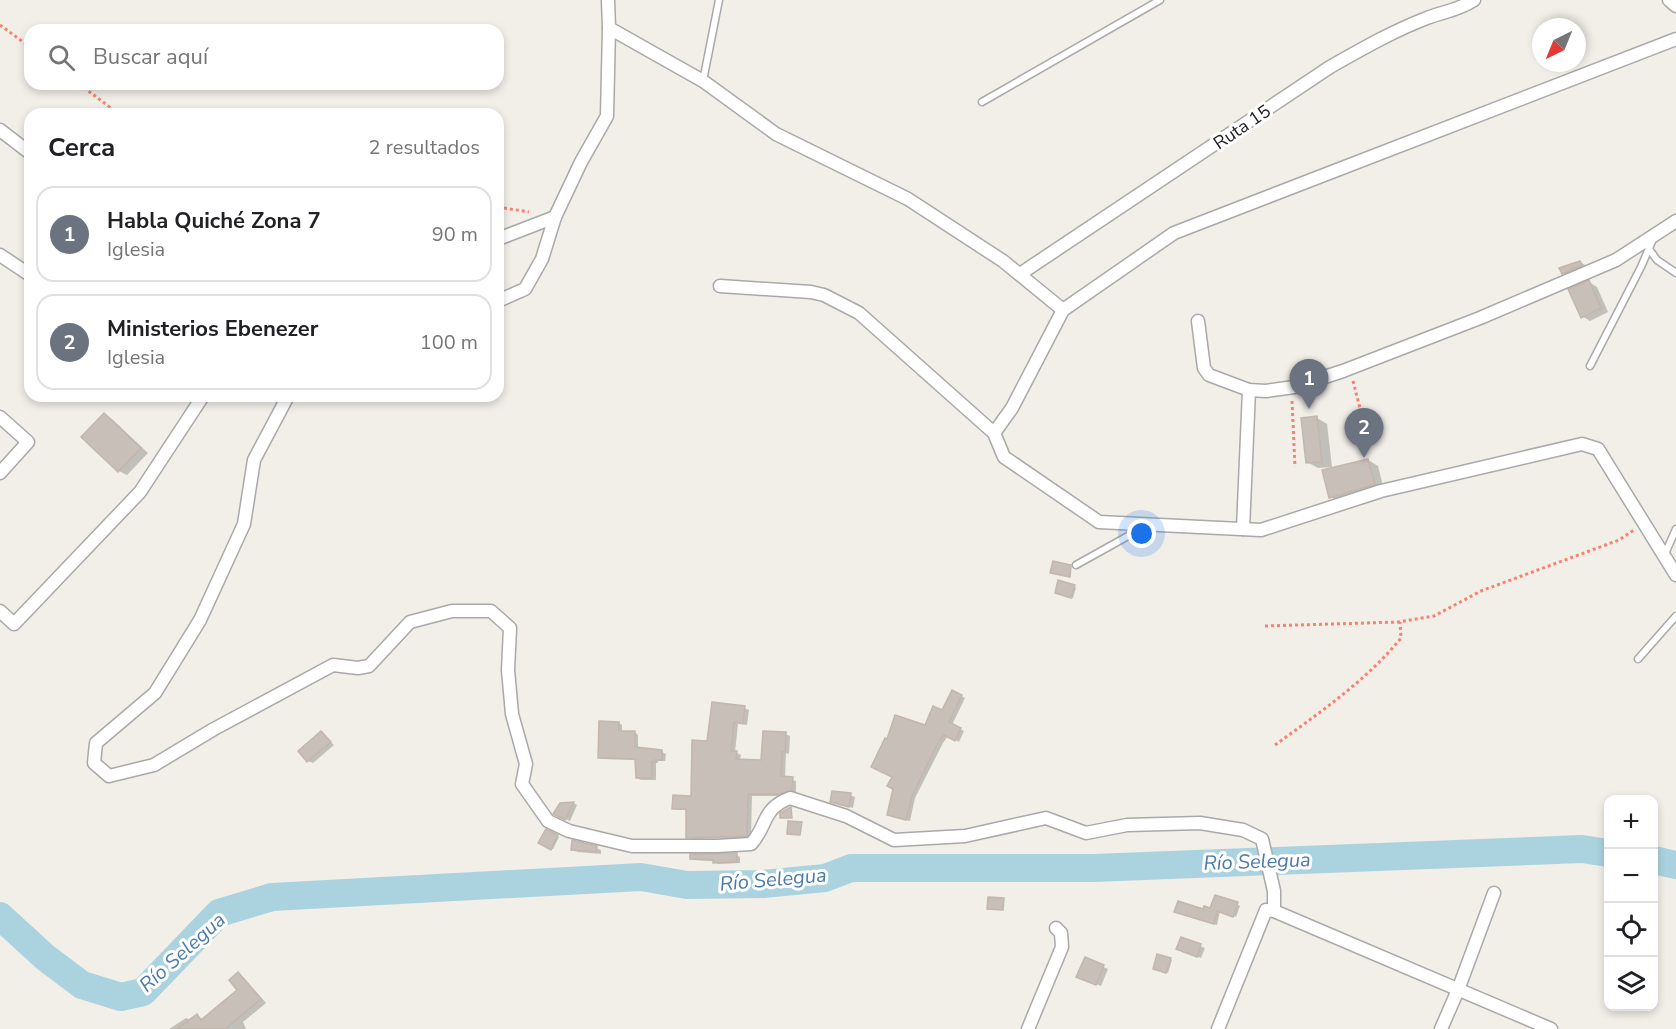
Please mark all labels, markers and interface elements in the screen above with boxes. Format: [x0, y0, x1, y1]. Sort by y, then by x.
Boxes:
north arrow [1532, 18, 1586, 72]
search box [24, 24, 504, 90]
icon: search [45, 41, 78, 74]
text: Buscar aquí [93, 42, 208, 72]
street label: Ruta 15 [1209, 99, 1275, 155]
text: Cerca [48, 130, 115, 165]
text: 2 resultados [369, 134, 480, 161]
text: Habla Quiché Zona 7 [107, 206, 321, 236]
text: 1 [64, 221, 76, 248]
text: 90 m [432, 221, 478, 248]
text: Iglesia [107, 236, 165, 263]
text: Ministerios Ebenezer [107, 314, 318, 344]
text: 2 [64, 329, 76, 356]
text: 100 m [420, 329, 478, 356]
text: Iglesia [107, 344, 165, 371]
pin: 1 [1290, 360, 1328, 409]
pin: 2 [1344, 408, 1384, 458]
your location [1127, 519, 1156, 548]
map controls [1604, 795, 1658, 1011]
button: + [1604, 795, 1658, 849]
water label: Río Selegua [1203, 846, 1311, 877]
button: − [1604, 849, 1658, 903]
water label: Río Selegua [718, 861, 828, 898]
button: locate [1604, 903, 1658, 957]
water label: Río Selegua [133, 906, 231, 998]
button: layers [1604, 957, 1658, 1011]

